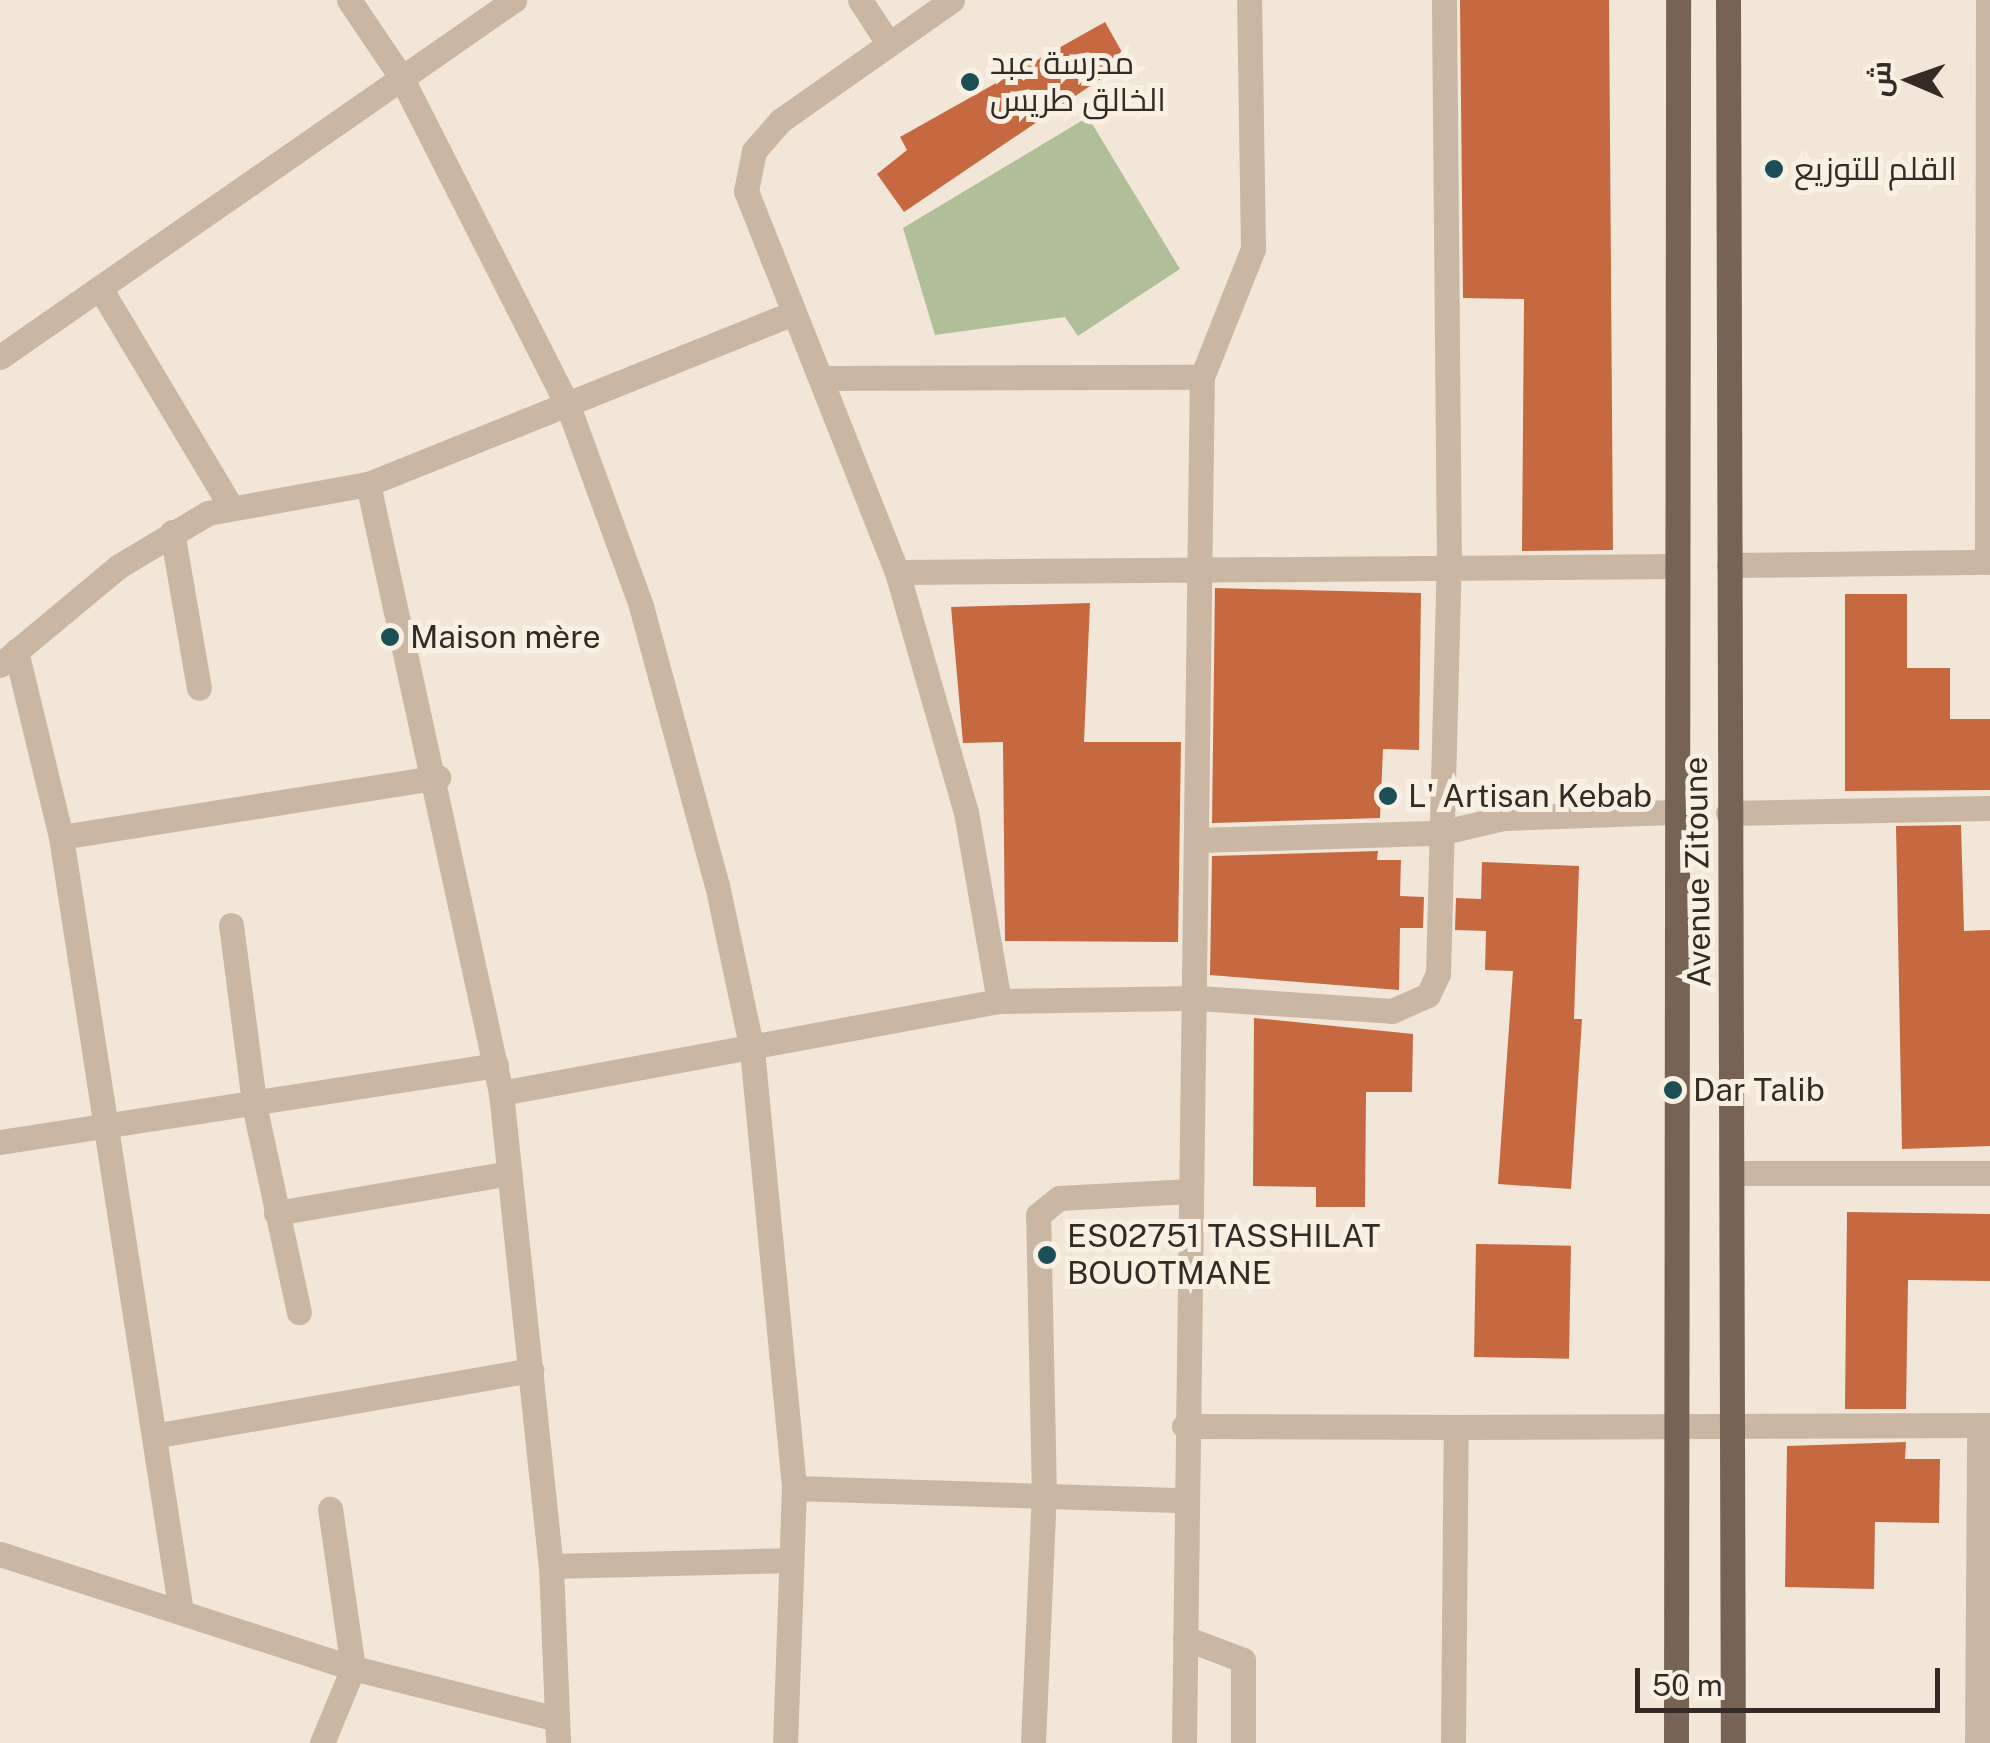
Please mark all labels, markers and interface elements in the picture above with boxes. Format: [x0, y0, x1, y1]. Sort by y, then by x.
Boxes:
north arrow [1860, 30, 1960, 130]
place label: مدرسة عبد الخالق طريس [990, 45, 1166, 120]
text: ش [1862, 60, 1897, 97]
marker: مدرسة عبد الخالق طريس [959, 71, 981, 93]
place label: القلم للتوزيع [1794, 150, 1957, 188]
marker: القلم للتوزيع [1763, 158, 1785, 180]
place label: Maison mère [410, 618, 601, 656]
marker: Maison mère [379, 626, 401, 648]
street label: Avenue Zitoune [1677, 756, 1719, 988]
place label: L' Artisan Kebab [1408, 777, 1652, 815]
marker: L' Artisan Kebab [1377, 785, 1399, 807]
place label: Dar Talib [1693, 1071, 1825, 1109]
marker: Dar Talib [1662, 1079, 1684, 1101]
place label: ES02751 TASSHILAT BOUOTMANE [1067, 1218, 1380, 1293]
marker: ES02751 TASSHILAT BOUOTMANE [1036, 1244, 1058, 1266]
scale bar [1640, 1648, 1945, 1710]
text: 50 m [1652, 1667, 1723, 1703]

